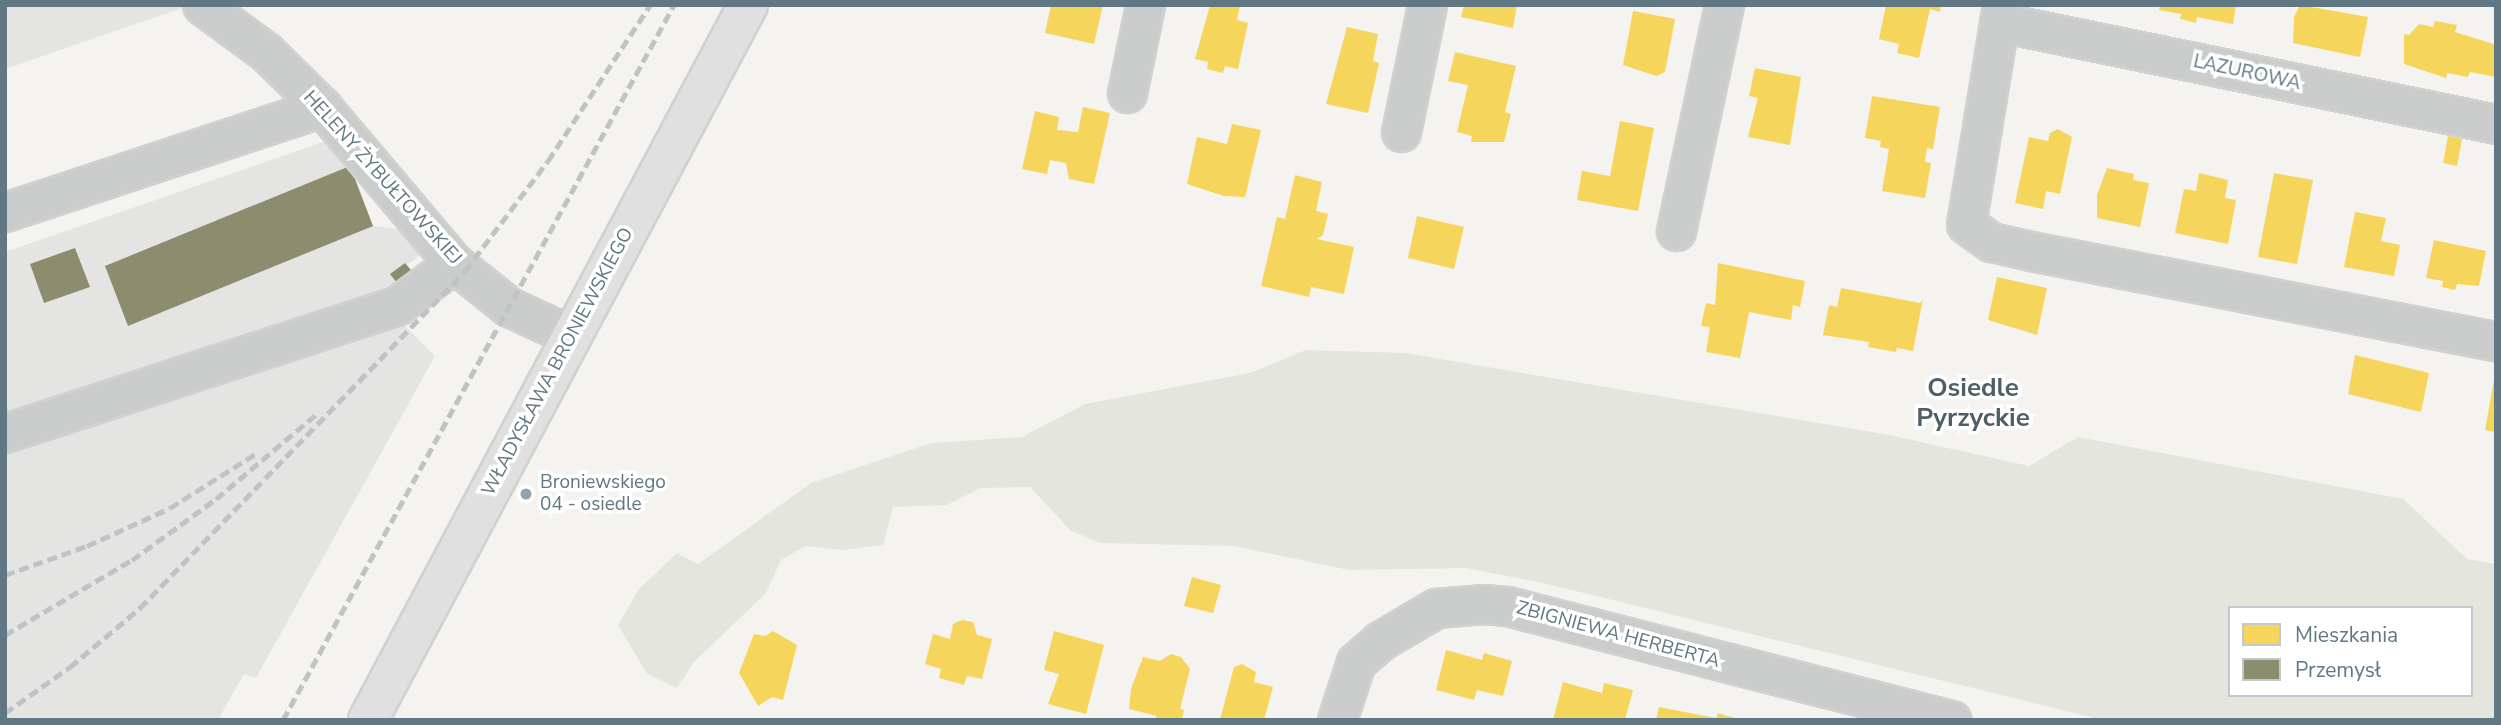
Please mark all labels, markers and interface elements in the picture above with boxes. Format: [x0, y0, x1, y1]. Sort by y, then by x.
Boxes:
street label: LAZUROWA [2191, 50, 2303, 96]
street label: HELENY ŻYBUŁTOWSKIEJ [298, 86, 466, 270]
street label: WŁADYSŁAWA BRONIEWSKIEGO [477, 224, 639, 500]
district label: Osiedle Pyrzyckie [1916, 372, 2030, 434]
place label: Broniewskiego 04 - osiedle [540, 472, 666, 516]
marker: Broniewskiego 04 - osiedle [518, 486, 534, 502]
street label: ZBIGNIEWA HERBERTA [1514, 597, 1722, 673]
legend [2228, 606, 2473, 697]
text: Mieszkania [2295, 621, 2398, 649]
text: Przemysł [2295, 656, 2381, 684]

